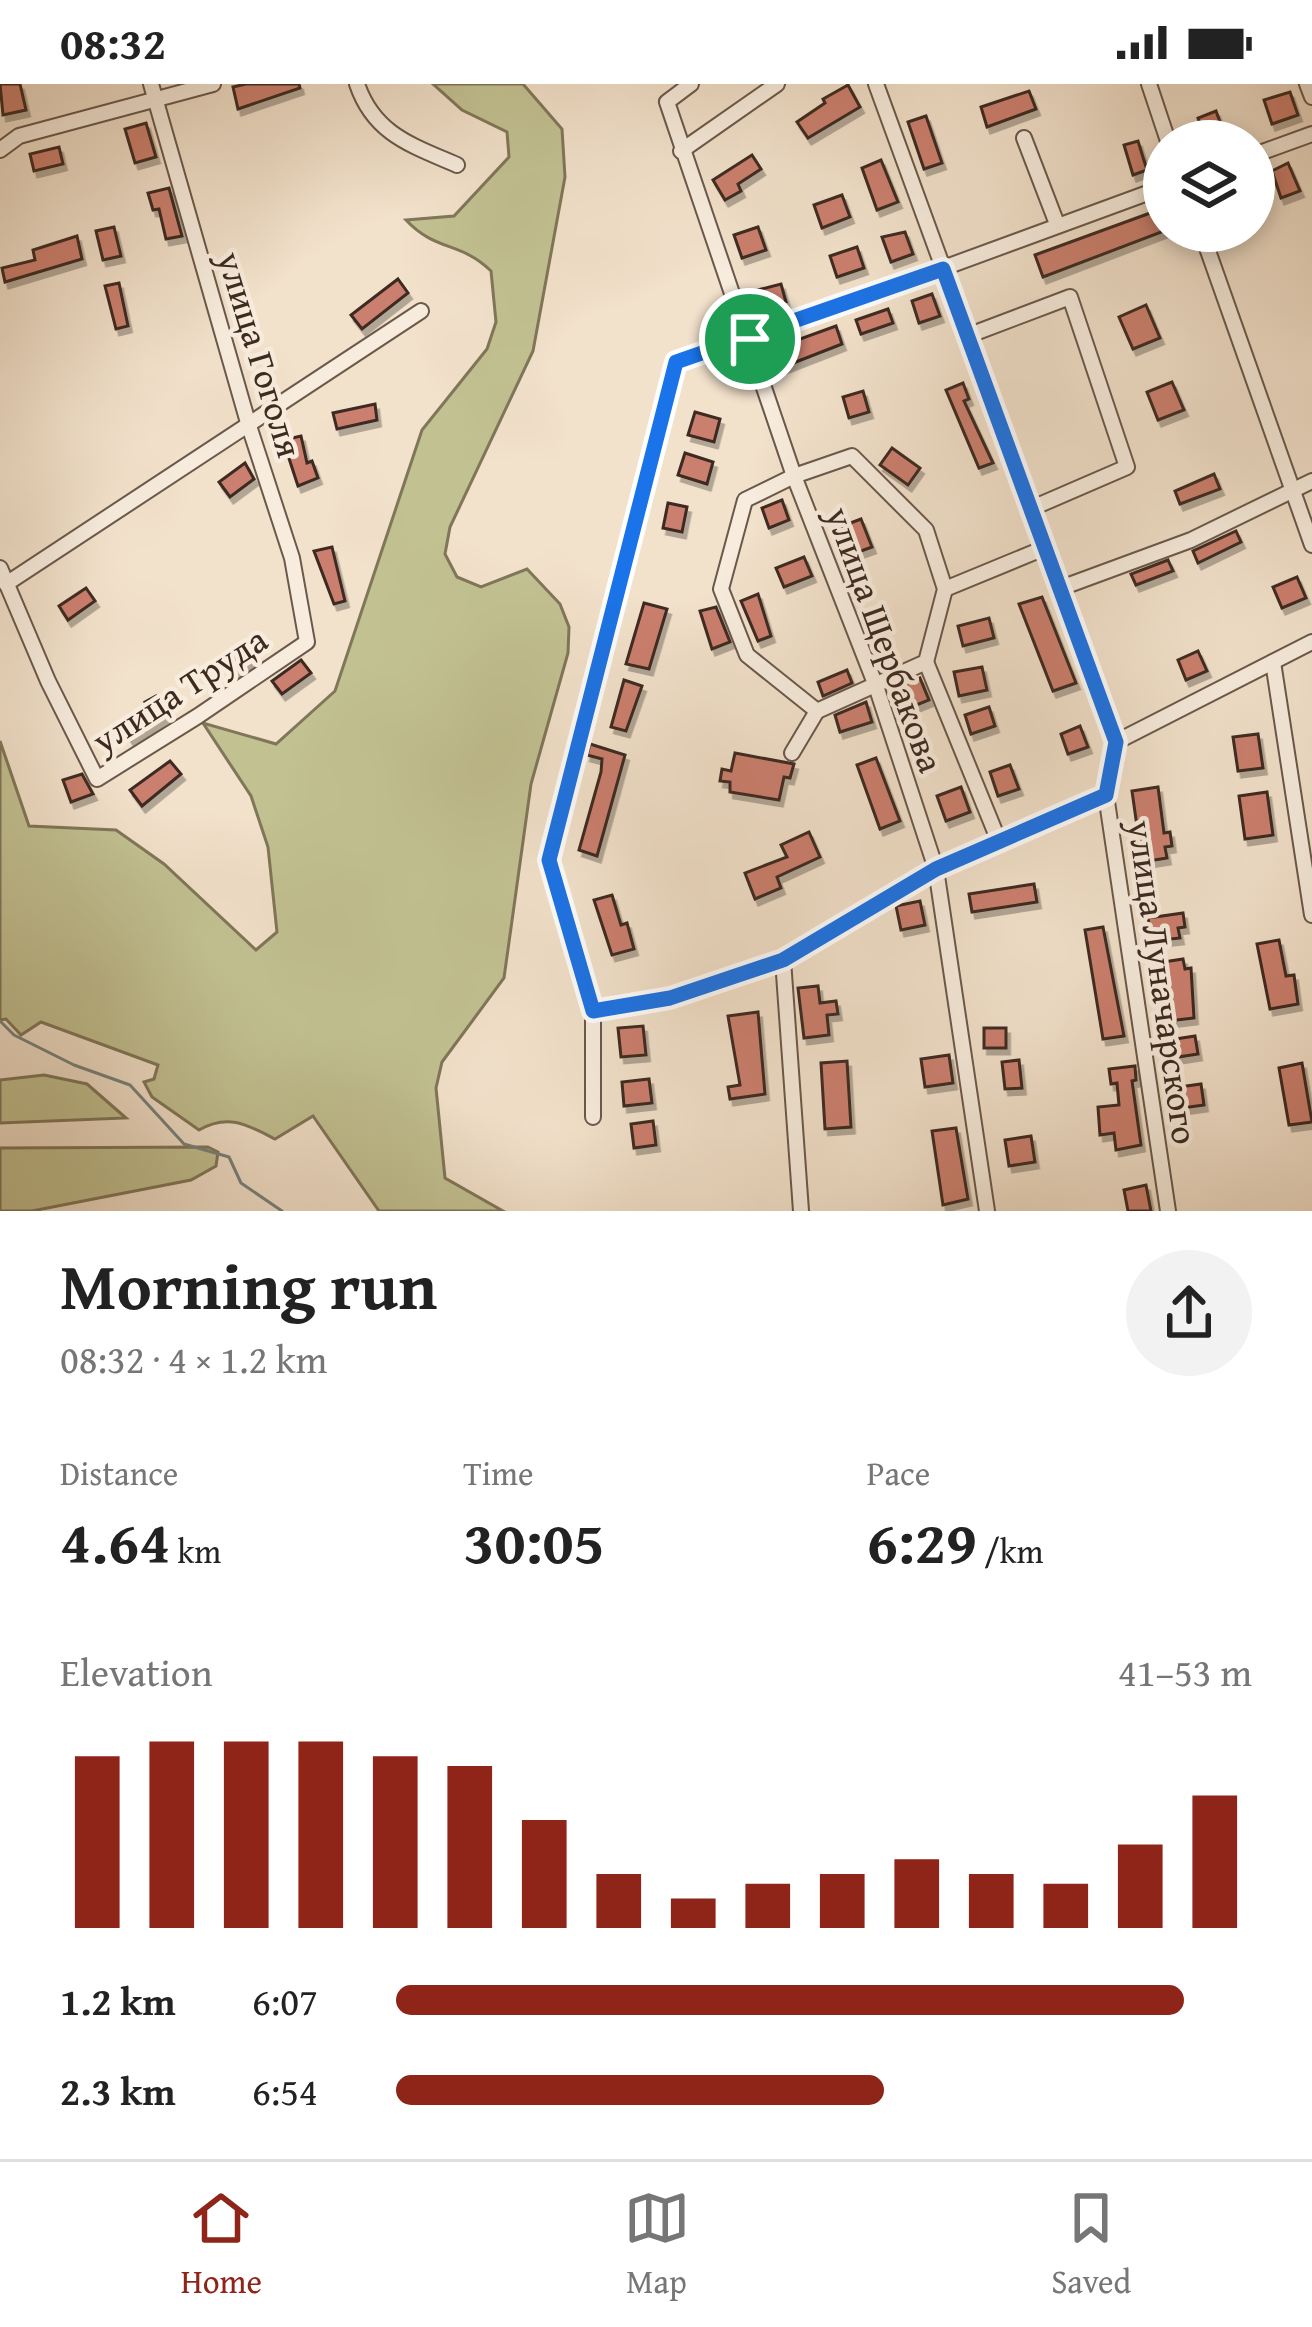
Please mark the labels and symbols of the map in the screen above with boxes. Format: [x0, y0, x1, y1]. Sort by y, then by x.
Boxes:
street label: улица Гоголя [204, 244, 317, 463]
pin [699, 288, 801, 390]
street label: улица Щербакова [813, 498, 959, 779]
street label: улица Труда [80, 612, 277, 766]
street label: улица Луначарского [1115, 815, 1213, 1148]

